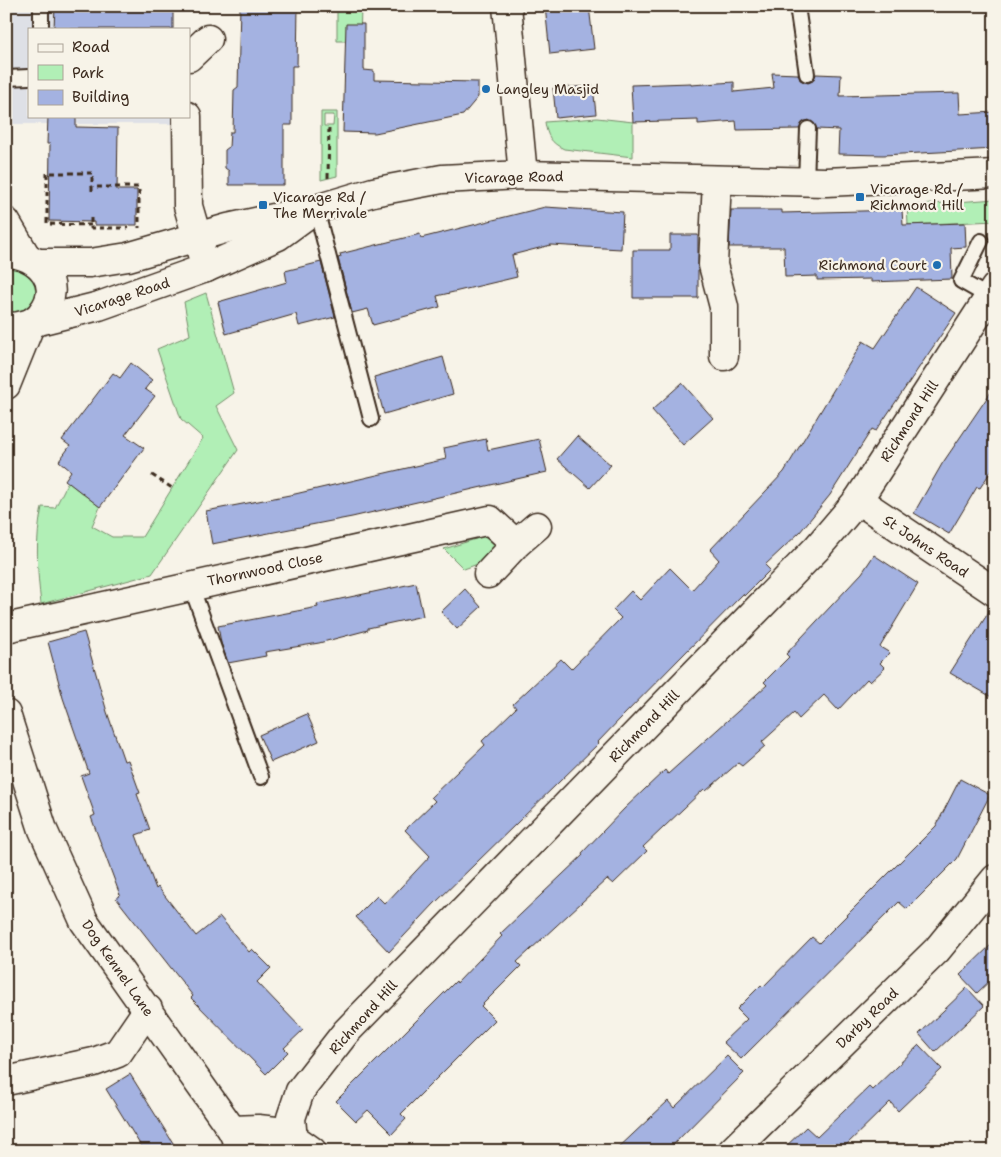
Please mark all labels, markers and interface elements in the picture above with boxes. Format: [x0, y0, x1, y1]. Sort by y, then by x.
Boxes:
legend [28, 28, 190, 118]
text: Road [72, 37, 110, 57]
text: Park [72, 63, 104, 83]
place label: Langley Masjid [496, 80, 599, 98]
marker: Langley Masjid [480, 83, 492, 95]
text: Building [72, 87, 129, 107]
street label: Vicarage Road [464, 167, 564, 187]
place label: Vicarage Rd / Richmond Hill [870, 180, 965, 214]
place label: Vicarage Rd / The Merrivale [273, 188, 368, 222]
marker: Vicarage Rd / Richmond Hill [854, 191, 866, 203]
marker: Vicarage Rd / The Merrivale [257, 199, 269, 211]
place label: Richmond Court [819, 256, 927, 274]
marker: Richmond Court [931, 259, 943, 271]
street label: Vicarage Road [72, 273, 172, 321]
street label: Richmond Hill [876, 376, 943, 465]
street label: St Johns Road [880, 511, 972, 581]
street label: Thornwood Close [206, 548, 324, 590]
street label: Richmond Hill [605, 685, 684, 766]
street label: Dog Kennel Lane [78, 916, 158, 1020]
street label: Richmond Hill [325, 976, 402, 1058]
street label: Darby Road [832, 984, 902, 1052]

